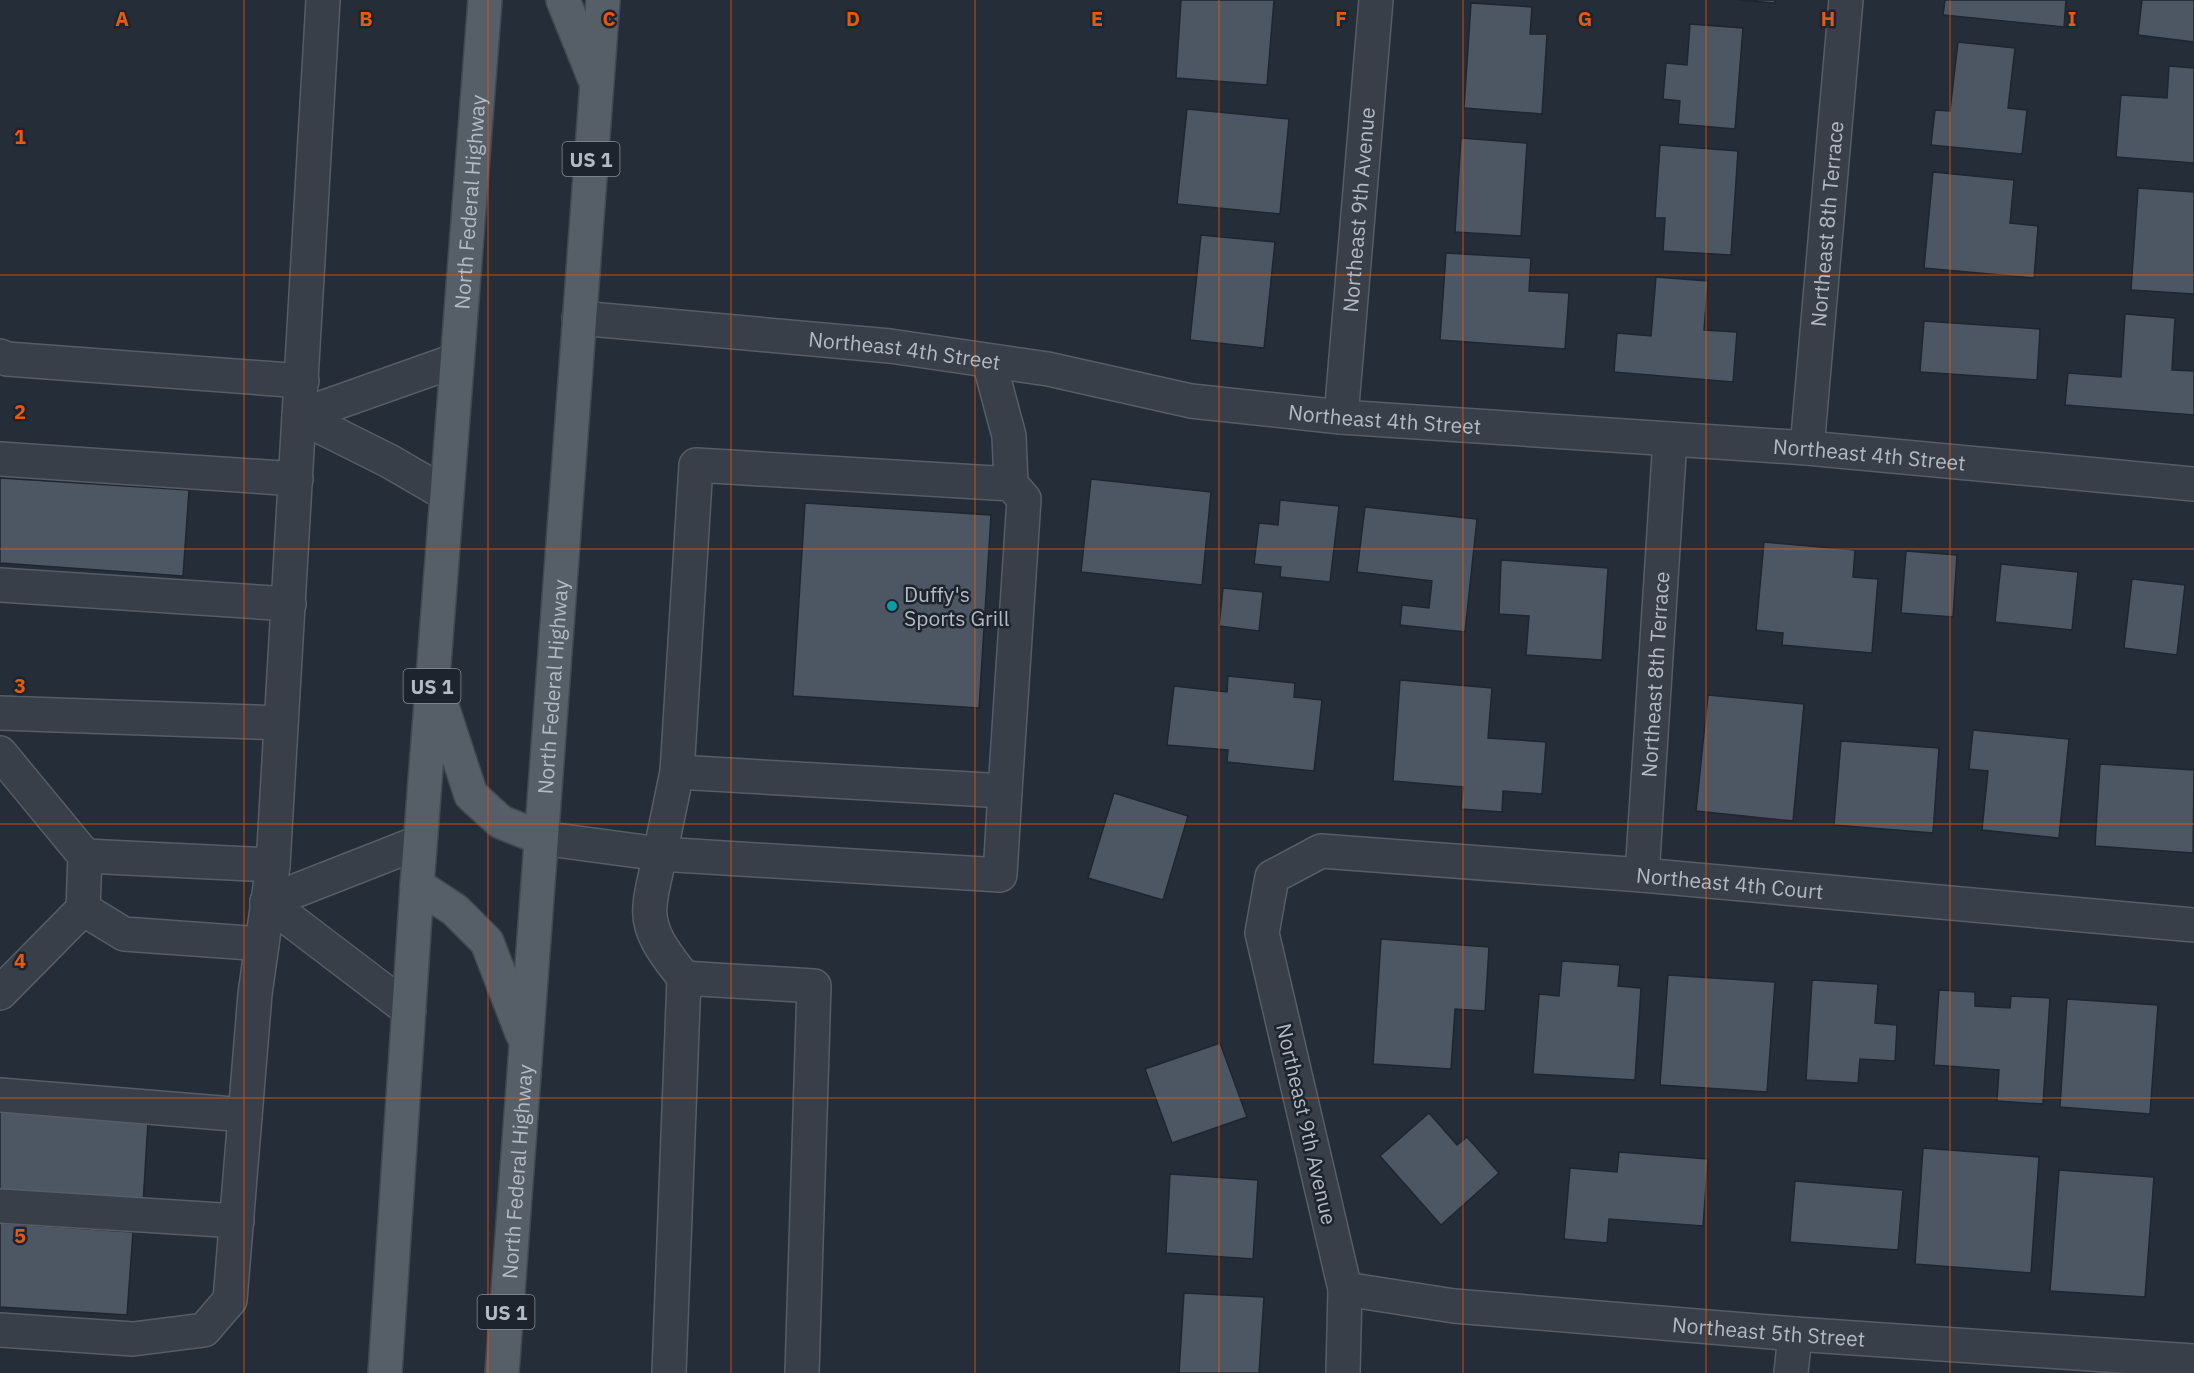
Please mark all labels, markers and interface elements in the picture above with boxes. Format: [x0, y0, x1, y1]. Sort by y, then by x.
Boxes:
text: A [115, 5, 129, 32]
text: B [359, 5, 373, 32]
text: C [602, 5, 616, 32]
text: D [846, 5, 860, 32]
text: E [1091, 5, 1103, 32]
text: F [1335, 5, 1347, 32]
text: G [1578, 5, 1592, 32]
text: H [1821, 5, 1835, 32]
text: I [2068, 5, 2076, 32]
street label: North Federal Highway [447, 93, 492, 310]
street label: Northeast 9th Avenue [1336, 106, 1381, 314]
street label: Northeast 8th Terrace [1804, 120, 1849, 328]
text: 1 [14, 123, 26, 150]
road number: US 1 [562, 142, 620, 176]
street label: Northeast 4th Street [807, 325, 1002, 376]
street label: Northeast 4th Street [1287, 397, 1482, 440]
text: 2 [14, 398, 26, 425]
street label: Northeast 4th Street [1772, 432, 1967, 477]
street label: Northeast 8th Terrace [1634, 570, 1675, 778]
street label: North Federal Highway [531, 578, 574, 795]
place label: Duffy's Sports Grill [904, 580, 1010, 632]
marker: Duffy's Sports Grill [885, 599, 899, 613]
road number: US 1 [404, 669, 460, 703]
text: 3 [14, 672, 26, 699]
street label: Northeast 4th Court [1635, 861, 1825, 905]
text: 4 [14, 947, 26, 974]
street label: Northeast 9th Avenue [1270, 1021, 1344, 1227]
street label: North Federal Highway [495, 1063, 539, 1280]
text: 5 [14, 1222, 26, 1249]
road number: US 1 [478, 1295, 534, 1329]
street label: Northeast 5th Street [1671, 1310, 1866, 1353]

